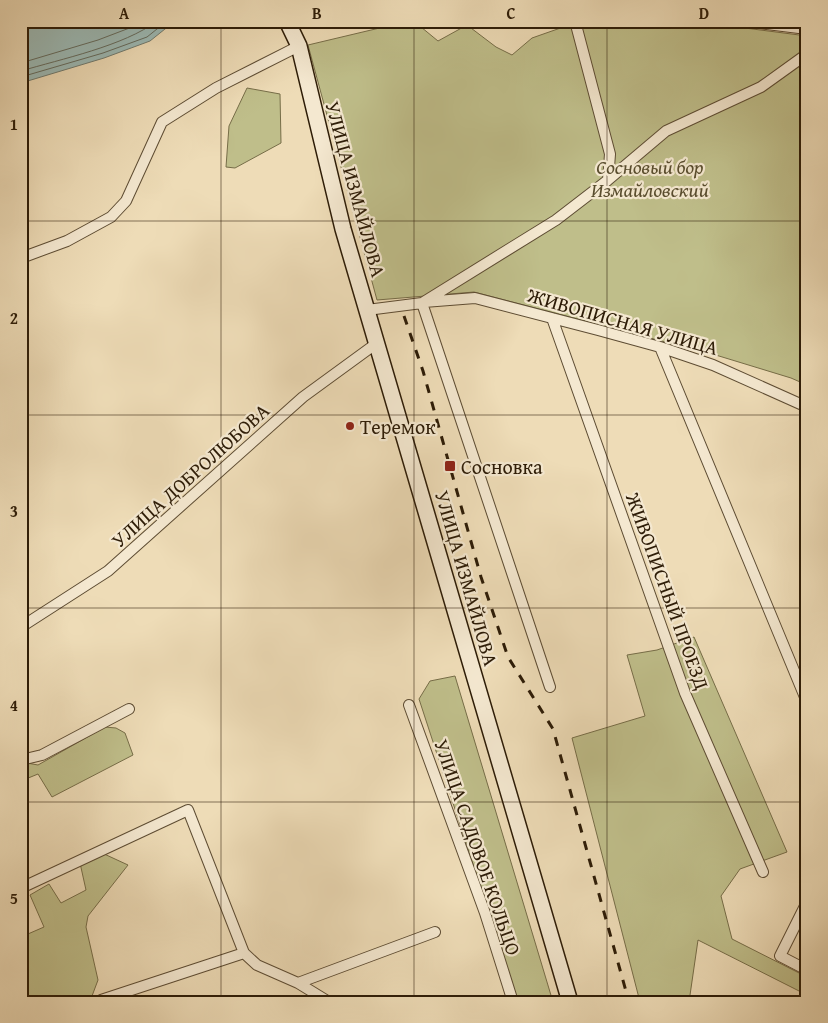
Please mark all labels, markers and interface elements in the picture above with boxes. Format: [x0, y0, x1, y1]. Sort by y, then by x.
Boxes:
text: A [119, 1, 130, 25]
text: B [312, 1, 322, 25]
text: C [506, 1, 516, 25]
text: D [699, 1, 709, 25]
street label: УЛИЦА ИЗМАЙЛОВА [319, 98, 393, 280]
text: 1 [10, 112, 18, 136]
park label: Сосновый бор Измайловский [591, 152, 709, 204]
street label: ЖИВОПИСНАЯ УЛИЦА [523, 280, 722, 362]
text: 2 [10, 306, 18, 330]
street label: УЛИЦА ДОБРОЛЮБОВА [105, 396, 275, 554]
place label: Теремок [360, 412, 436, 441]
marker: Теремок [344, 420, 356, 432]
place label: Сосновка [461, 452, 543, 481]
marker: Сосновка [443, 459, 457, 473]
street label: УЛИЦА ИЗМАЙЛОВА [428, 487, 506, 669]
street label: ЖИВОПИСНЫЙ ПРОЕЗД [619, 488, 717, 694]
text: 3 [10, 499, 18, 523]
text: 4 [10, 693, 18, 717]
street label: УЛИЦА САДОВОЕ КОЛЬЦО [427, 735, 529, 959]
text: 5 [10, 886, 18, 910]

